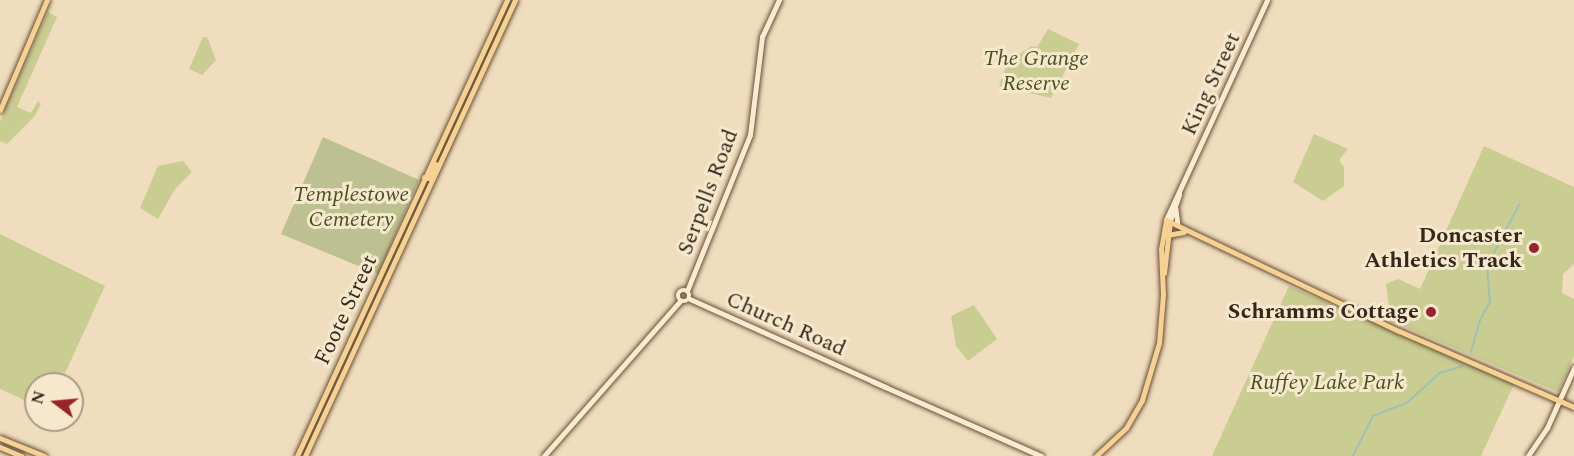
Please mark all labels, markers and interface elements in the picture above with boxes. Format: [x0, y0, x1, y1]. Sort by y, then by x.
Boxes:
street label: King Street [1176, 28, 1246, 140]
park label: The Grange Reserve [983, 45, 1089, 96]
street label: Serpells Road [672, 126, 744, 258]
park label: Templestowe Cemetery [293, 181, 409, 232]
place label: Doncaster Athletics Track [1364, 222, 1522, 274]
marker: Doncaster Athletics Track [1527, 241, 1541, 255]
street label: Foote Street [309, 251, 383, 369]
street label: Church Road [722, 286, 850, 362]
place label: Schramms Cottage [1228, 299, 1419, 325]
marker: Schramms Cottage [1424, 305, 1438, 319]
park label: Ruffey Lake Park [1250, 370, 1404, 396]
north arrow [24, 372, 84, 432]
text: N [25, 388, 52, 407]

